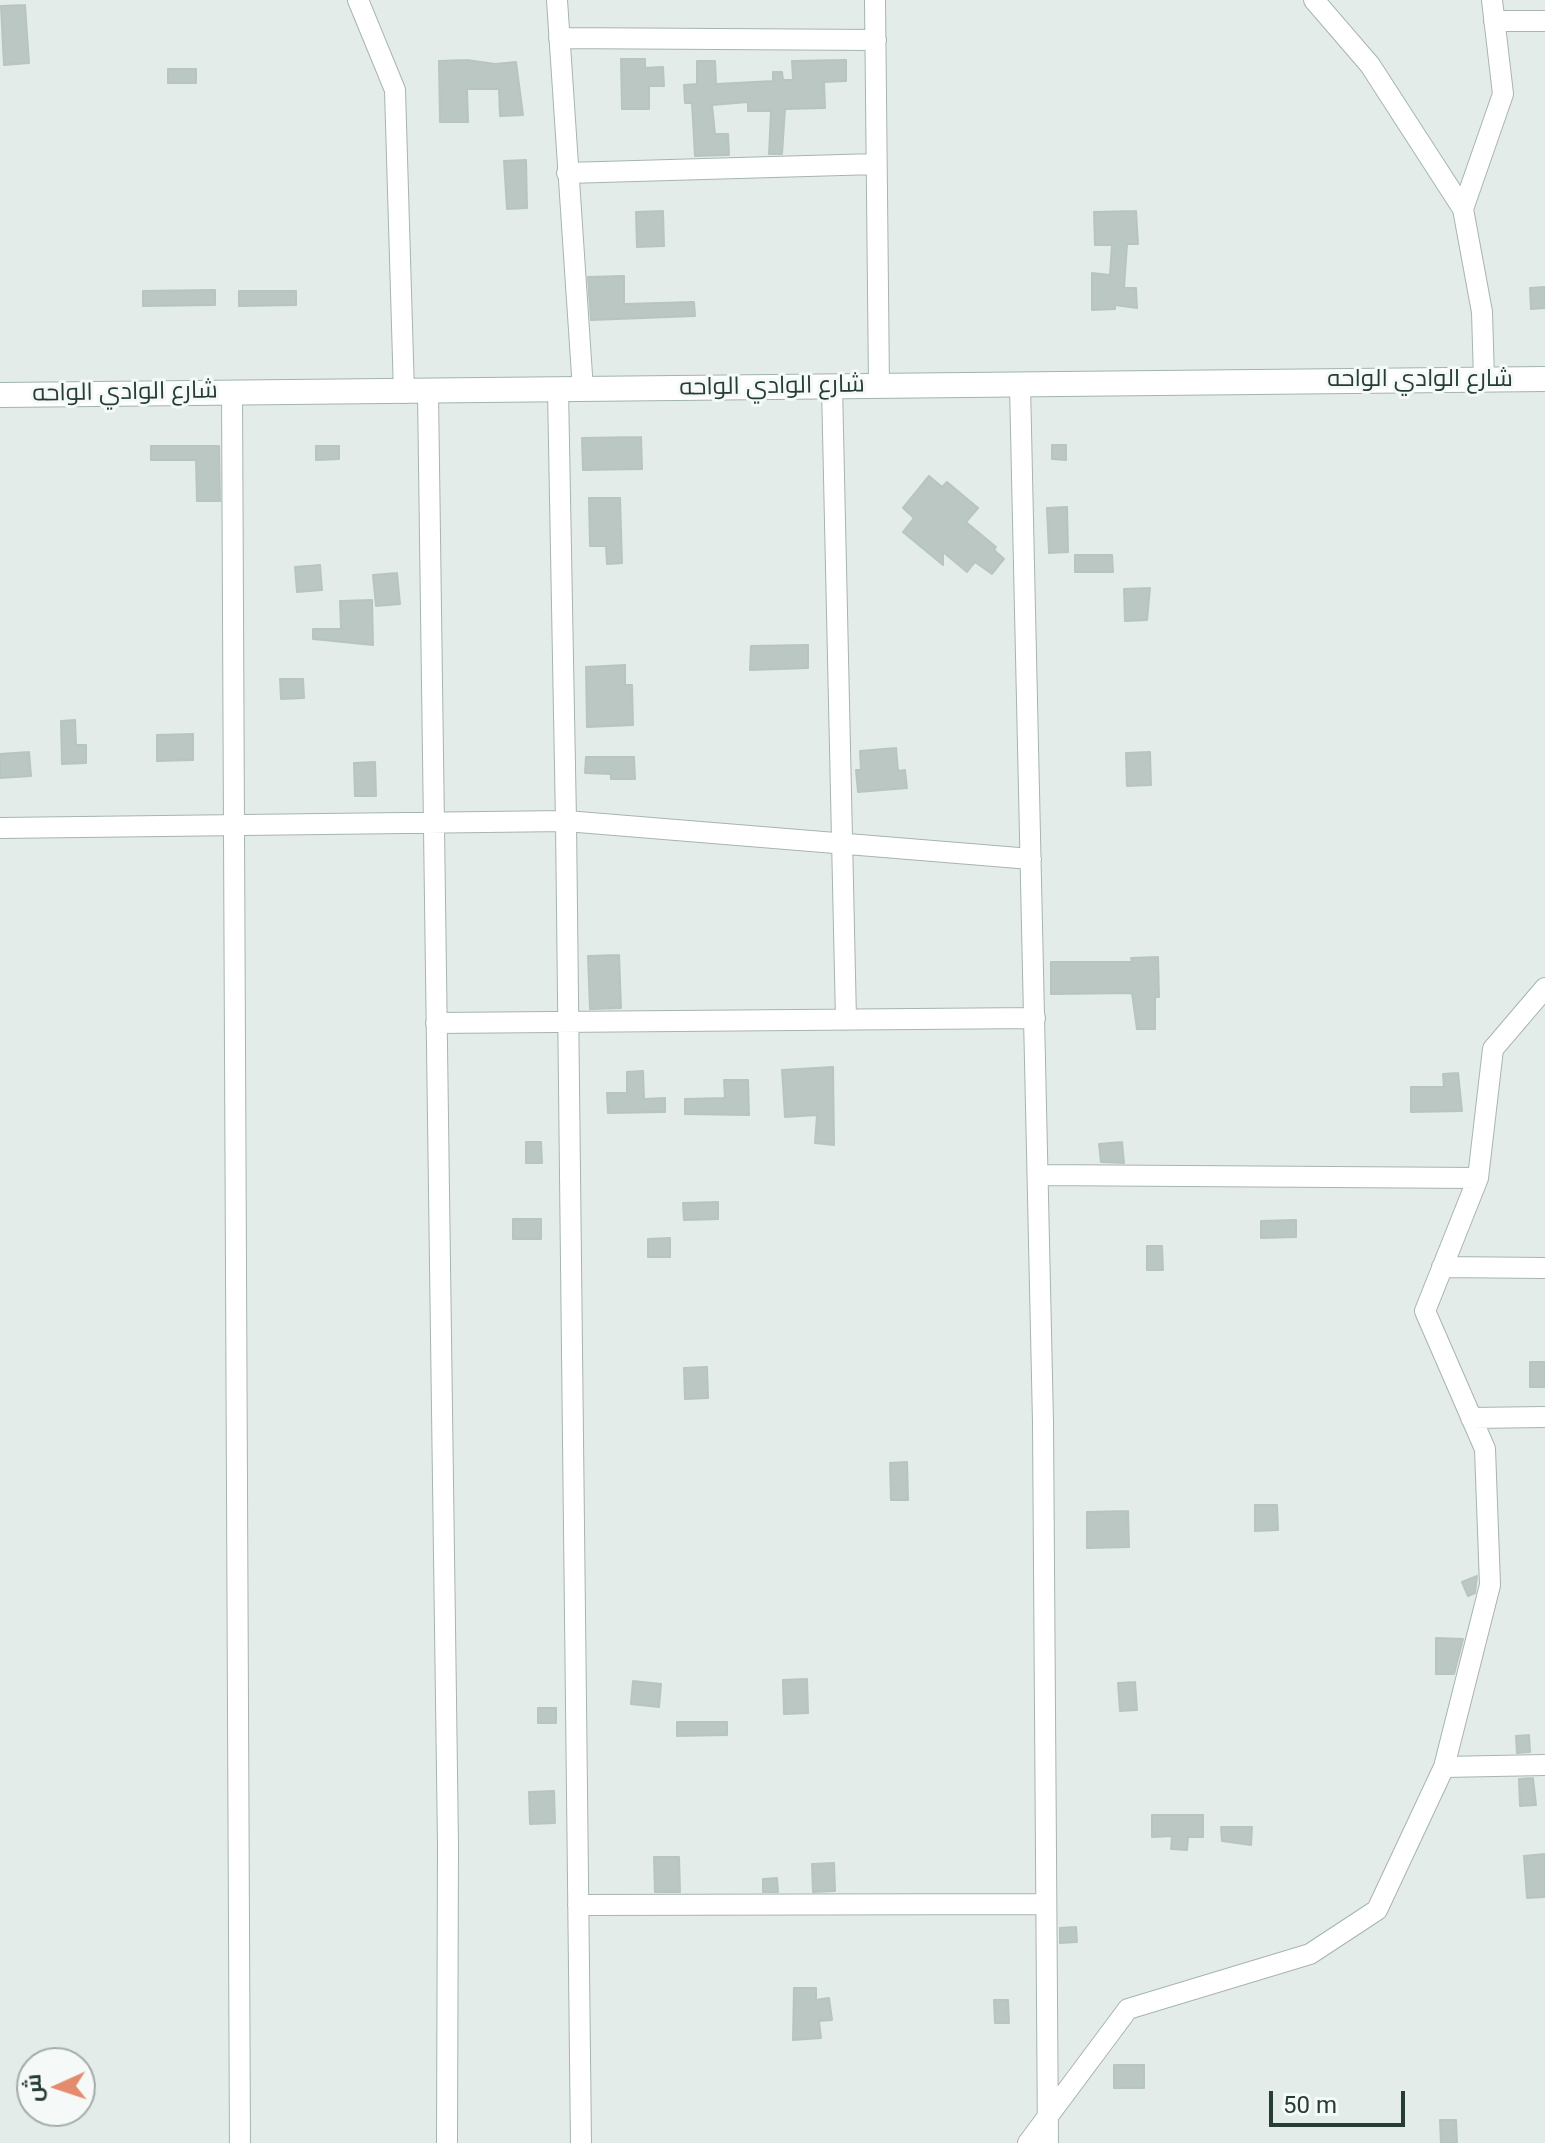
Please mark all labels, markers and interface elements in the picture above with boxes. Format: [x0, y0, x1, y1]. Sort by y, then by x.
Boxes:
street label: شارع الوادي الواحه [1327, 366, 1513, 394]
street label: شارع الوادي الواحه [679, 371, 865, 403]
street label: شارع الوادي الواحه [32, 377, 218, 409]
north arrow [16, 2047, 96, 2127]
text: ش [20, 2073, 47, 2103]
scale bar [1273, 2075, 1409, 2125]
text: 50 m [1283, 2091, 1337, 2119]

